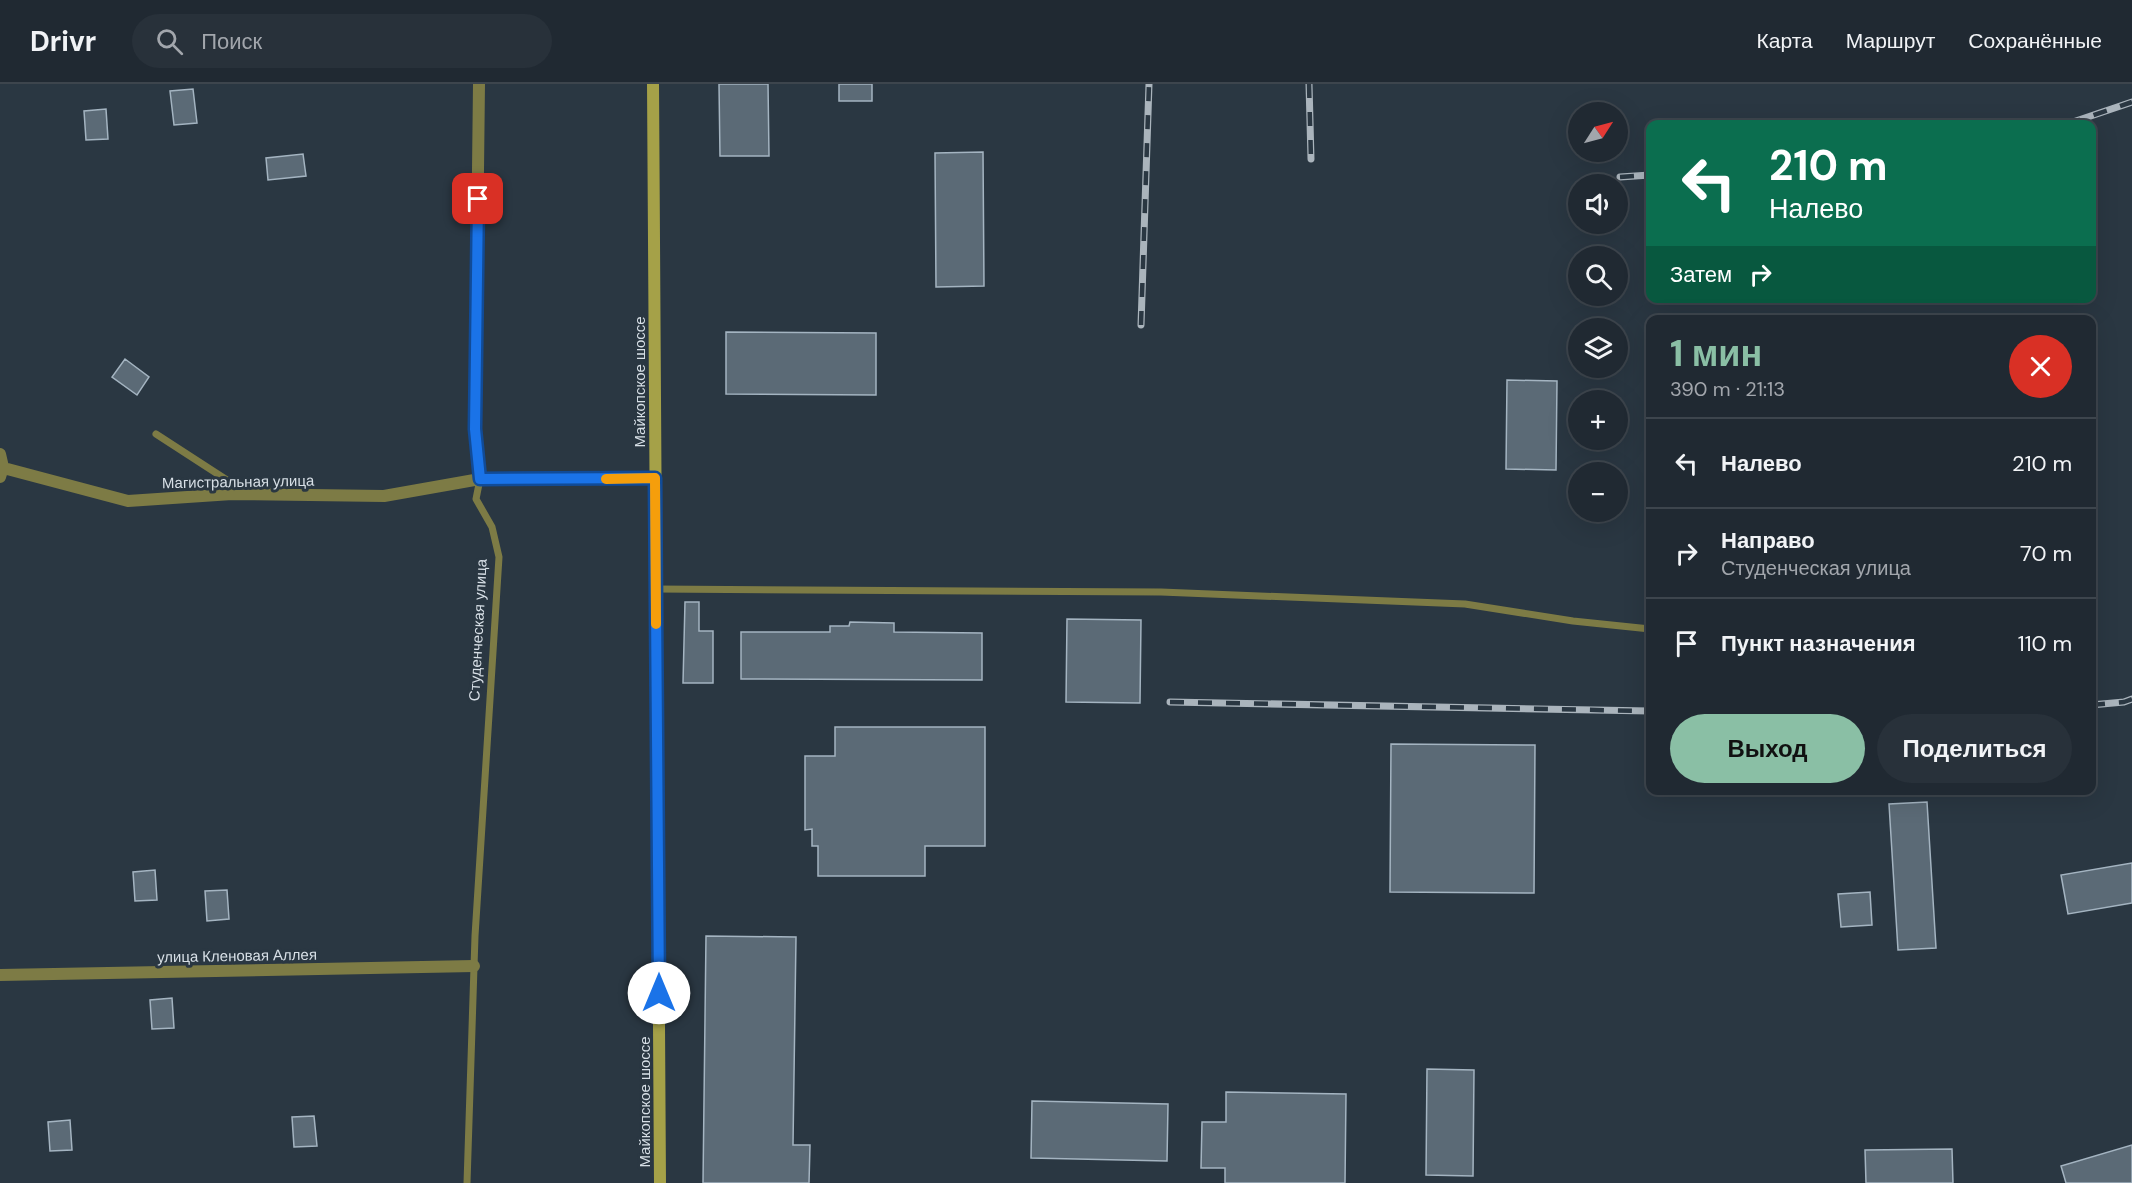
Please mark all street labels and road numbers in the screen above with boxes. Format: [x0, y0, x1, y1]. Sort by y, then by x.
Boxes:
street label: Майкопское шоссе [630, 316, 650, 448]
street label: Магистральная улица [162, 471, 315, 493]
street label: Студенческая улица [464, 558, 492, 702]
street label: улица Кленовая Аллея [157, 945, 317, 967]
street label: Майкопское шоссе [635, 1036, 655, 1168]

